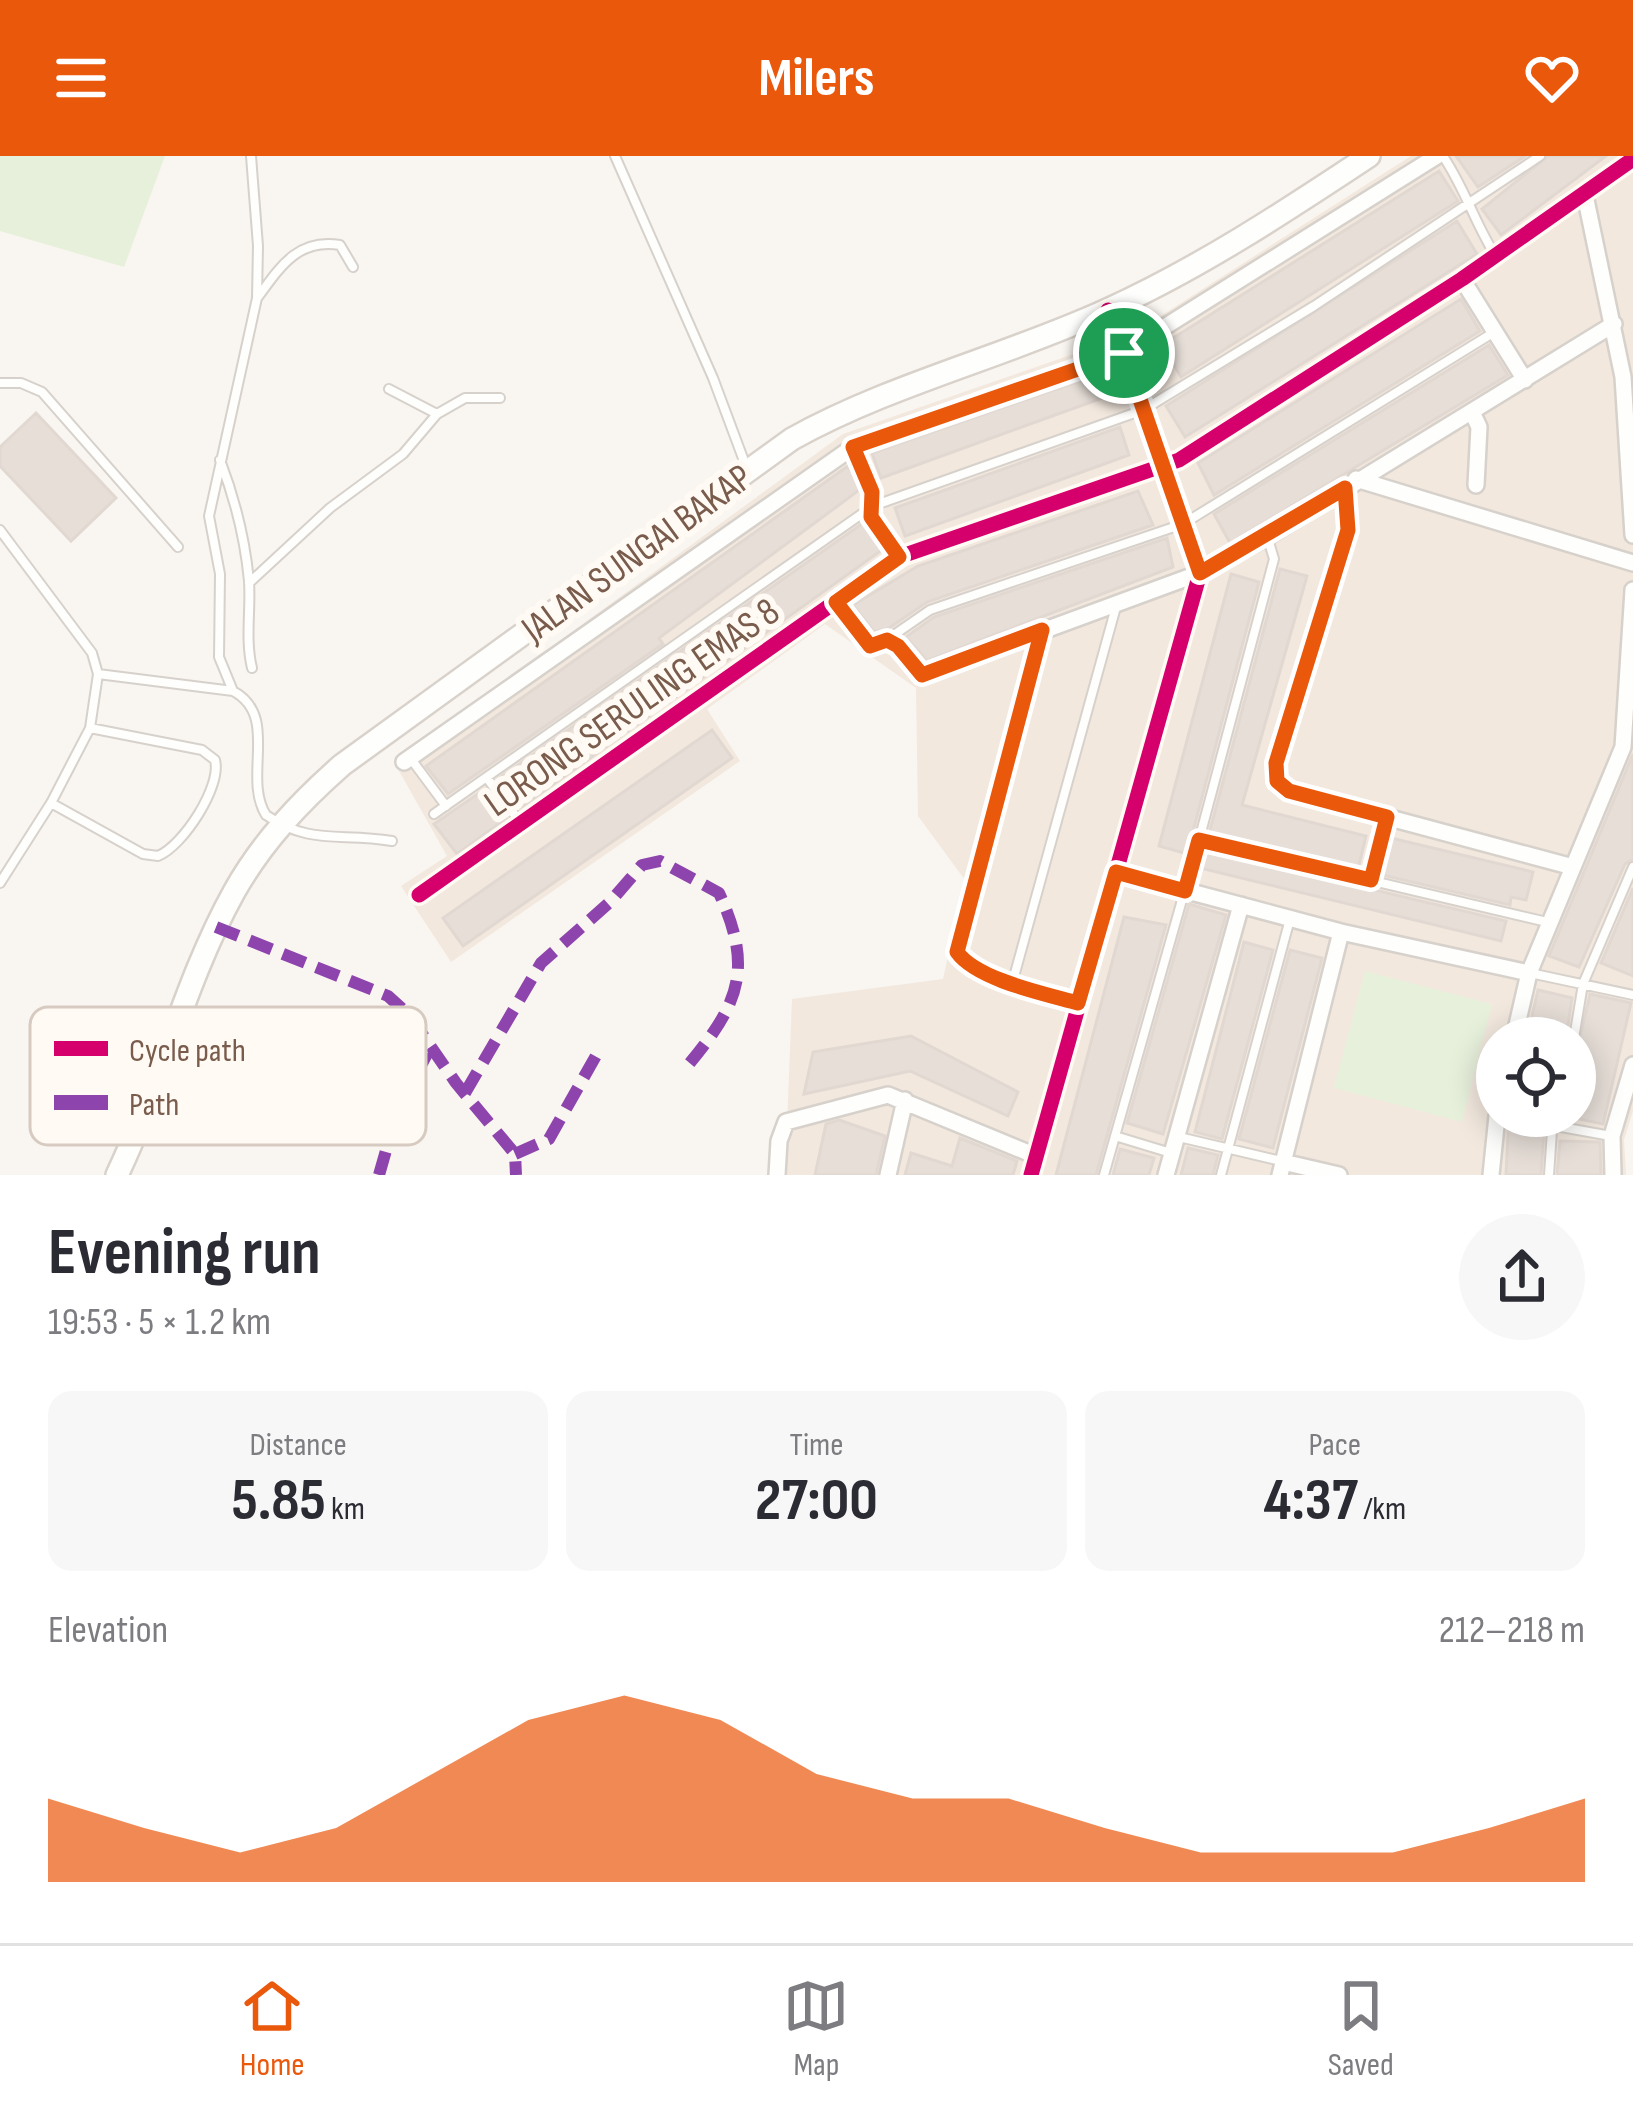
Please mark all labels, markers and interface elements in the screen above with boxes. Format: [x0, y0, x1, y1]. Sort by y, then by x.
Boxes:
icon: menu [48, 45, 114, 111]
icon: heart [1519, 45, 1585, 111]
text: Milers [758, 46, 875, 111]
pin [1073, 302, 1175, 404]
icon: arrive [1091, 320, 1157, 386]
street label: JALAN SUNGAI BAKAP [512, 455, 762, 654]
street label: LORONG SERULING EMAS 8 [476, 589, 789, 827]
legend [30, 1007, 426, 1145]
map controls [1476, 1017, 1596, 1137]
button: locate [1476, 1017, 1596, 1137]
text: Cycle path [129, 1031, 246, 1071]
text: Path [129, 1085, 179, 1125]
text: Evening run [48, 1214, 321, 1293]
button: share [1459, 1214, 1585, 1340]
text: 19:53 · 5 × 1.2 km [48, 1299, 271, 1346]
text: Distance [250, 1425, 347, 1465]
text: Time [789, 1425, 843, 1465]
text: Pace [1309, 1425, 1361, 1465]
text: 5.85 [231, 1465, 326, 1537]
text: 27:00 [755, 1465, 878, 1537]
text: 4:37 [1264, 1465, 1358, 1537]
text: km [326, 1489, 365, 1529]
text: /km [1358, 1489, 1406, 1529]
text: Elevation [48, 1607, 168, 1654]
text: 212–218 m [1439, 1607, 1585, 1654]
tab: Home [239, 1973, 305, 2085]
tab: Map [783, 1973, 849, 2085]
tab: Saved [1328, 1973, 1394, 2085]

